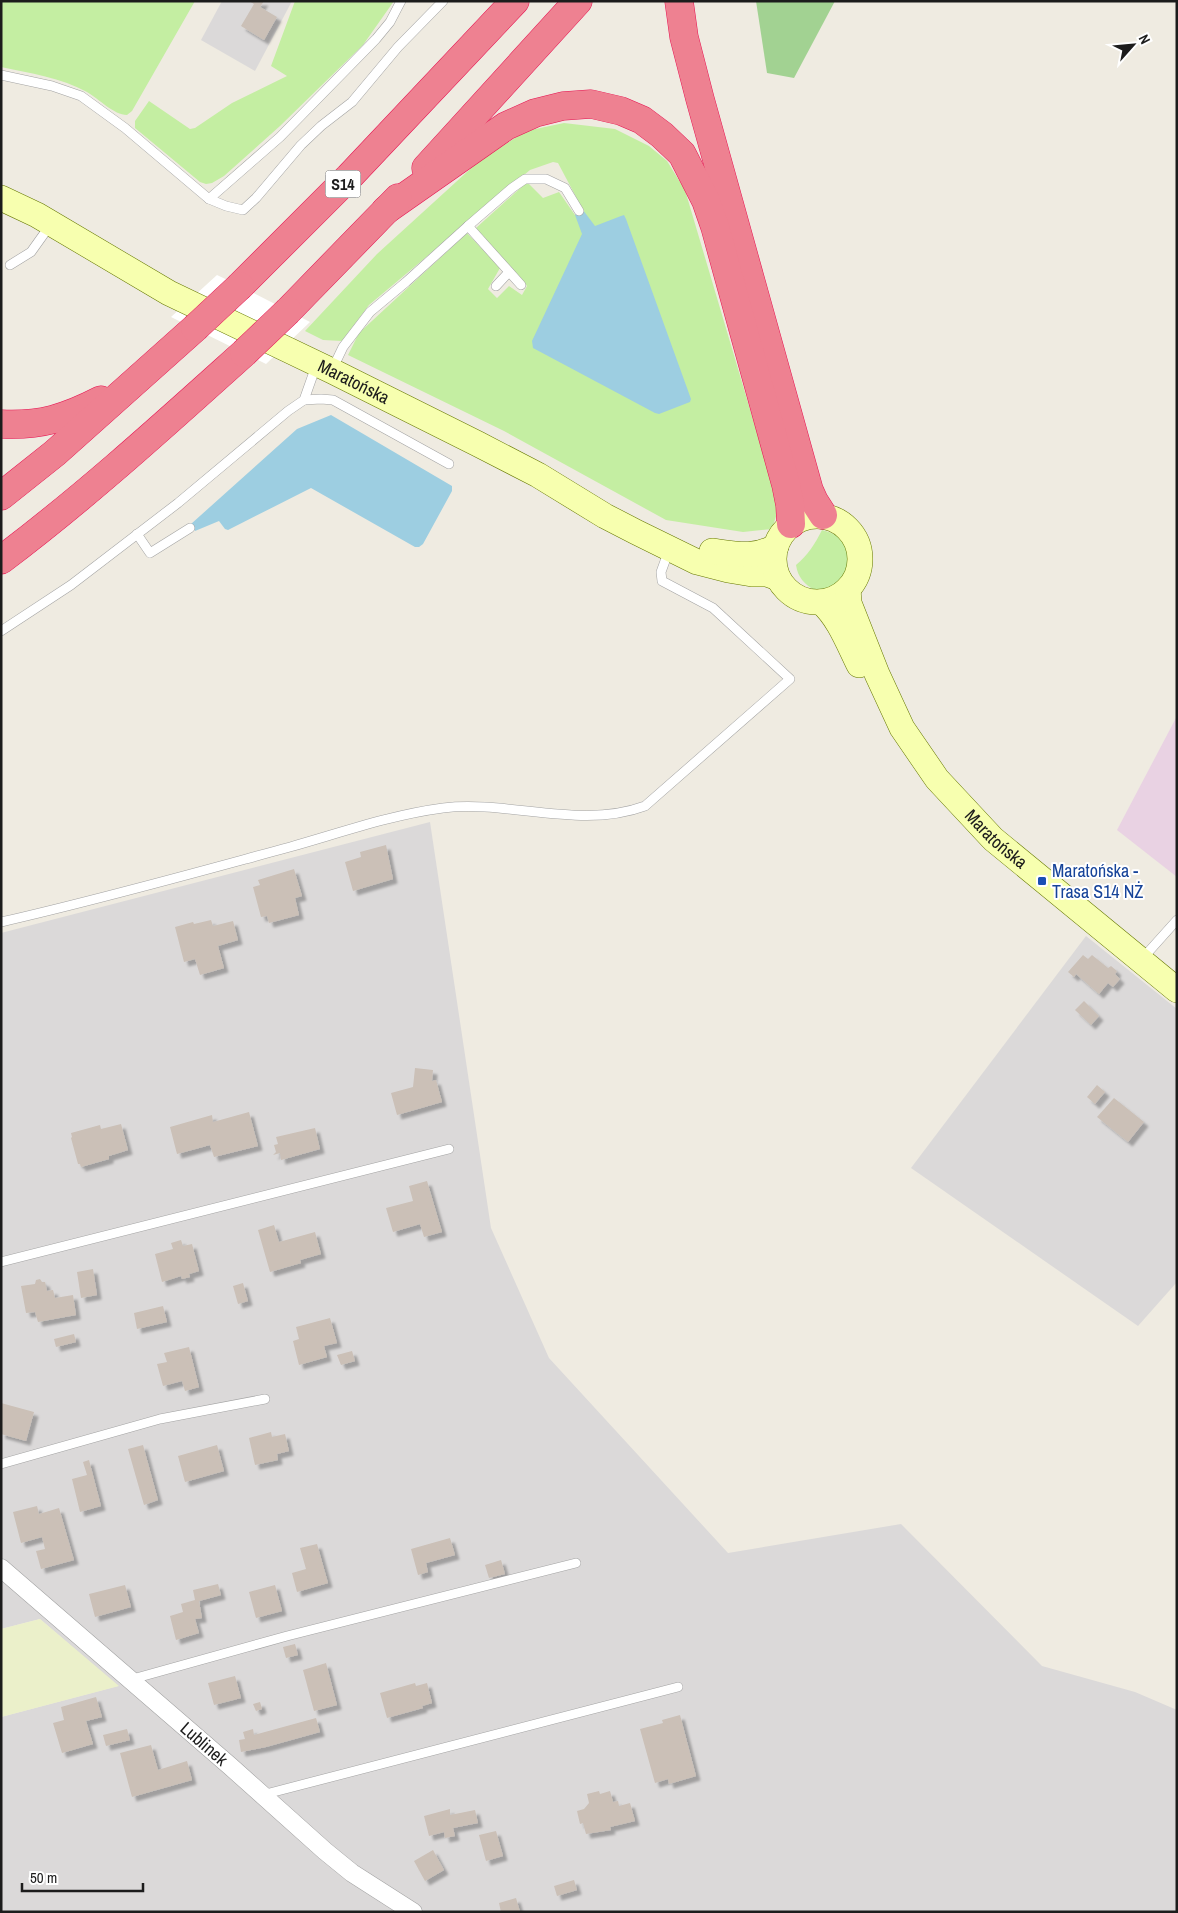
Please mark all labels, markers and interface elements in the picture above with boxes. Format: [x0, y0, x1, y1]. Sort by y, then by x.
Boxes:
north arrow [1108, 20, 1158, 70]
text: N [1135, 31, 1154, 47]
road number: S14 [326, 170, 360, 198]
street label: Maratońska [314, 353, 394, 410]
street label: Maratońska [959, 804, 1033, 874]
place label: Maratońska - Trasa S14 NŻ [1052, 858, 1143, 904]
marker: Maratońska - Trasa S14 NŻ [1036, 875, 1048, 887]
street label: Lublinek [175, 1716, 234, 1772]
scale bar [22, 1860, 144, 1892]
text: 50 m [30, 1867, 57, 1888]

